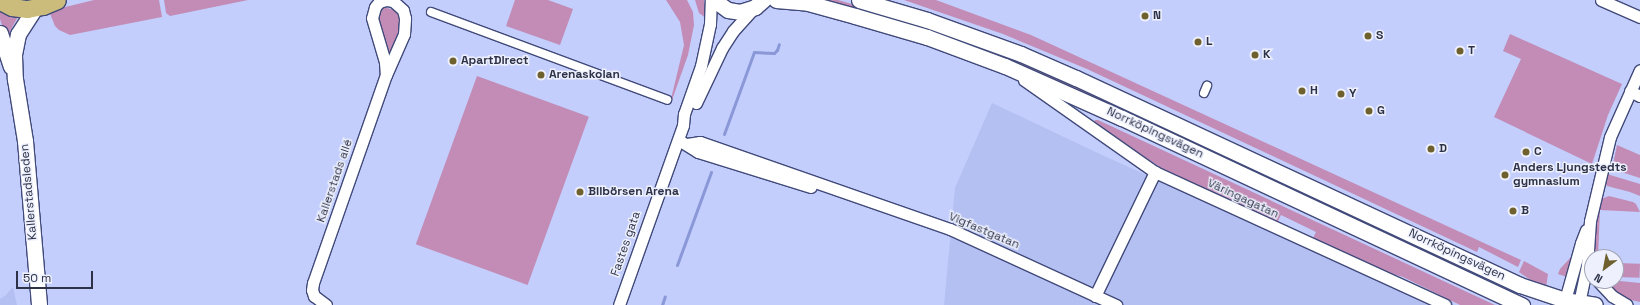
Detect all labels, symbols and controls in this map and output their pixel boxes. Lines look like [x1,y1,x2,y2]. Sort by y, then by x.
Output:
place label: N [1153,9,1161,23]
marker: N [1140,11,1150,21]
place label: S [1376,29,1383,43]
marker: S [1363,31,1373,41]
place label: L [1206,35,1213,49]
marker: L [1193,37,1203,47]
place label: T [1468,44,1475,58]
marker: T [1455,46,1465,56]
place label: K [1263,48,1271,62]
marker: K [1250,50,1260,60]
place label: ApartDirect [461,54,528,68]
marker: ApartDirect [448,56,458,66]
place label: Arenaskolan [549,68,620,82]
marker: Arenaskolan [536,70,546,80]
place label: H [1310,84,1318,98]
marker: H [1297,86,1307,96]
place label: Y [1349,87,1356,101]
marker: Y [1336,89,1346,99]
street label: Norrköpingsvägen [1104,104,1206,162]
place label: G [1377,104,1385,118]
marker: G [1364,106,1374,116]
street label: Kallerstads allé [314,138,356,224]
place label: D [1439,142,1447,156]
street label: Kallerstadsleden [18,143,40,241]
marker: D [1426,144,1436,154]
place label: C [1534,145,1542,159]
marker: C [1521,147,1531,157]
place label: Anders Ljungstedts gymnasium [1513,161,1626,189]
marker: Anders Ljungstedts gymnasium [1500,170,1510,180]
street label: Väringagatan [1205,176,1281,222]
place label: Bilbörsen Arena [588,185,679,199]
marker: Bilbörsen Arena [575,187,585,197]
place label: B [1521,204,1529,218]
marker: B [1508,206,1518,216]
street label: Fastes gata [608,210,644,278]
street label: Vigfastgatan [946,210,1022,252]
street label: Norrköpingsvägen [1406,226,1508,284]
north arrow [1584,249,1624,289]
scale bar [18,263,95,289]
text: 50 m [23,270,51,286]
text: N [1591,270,1605,286]

